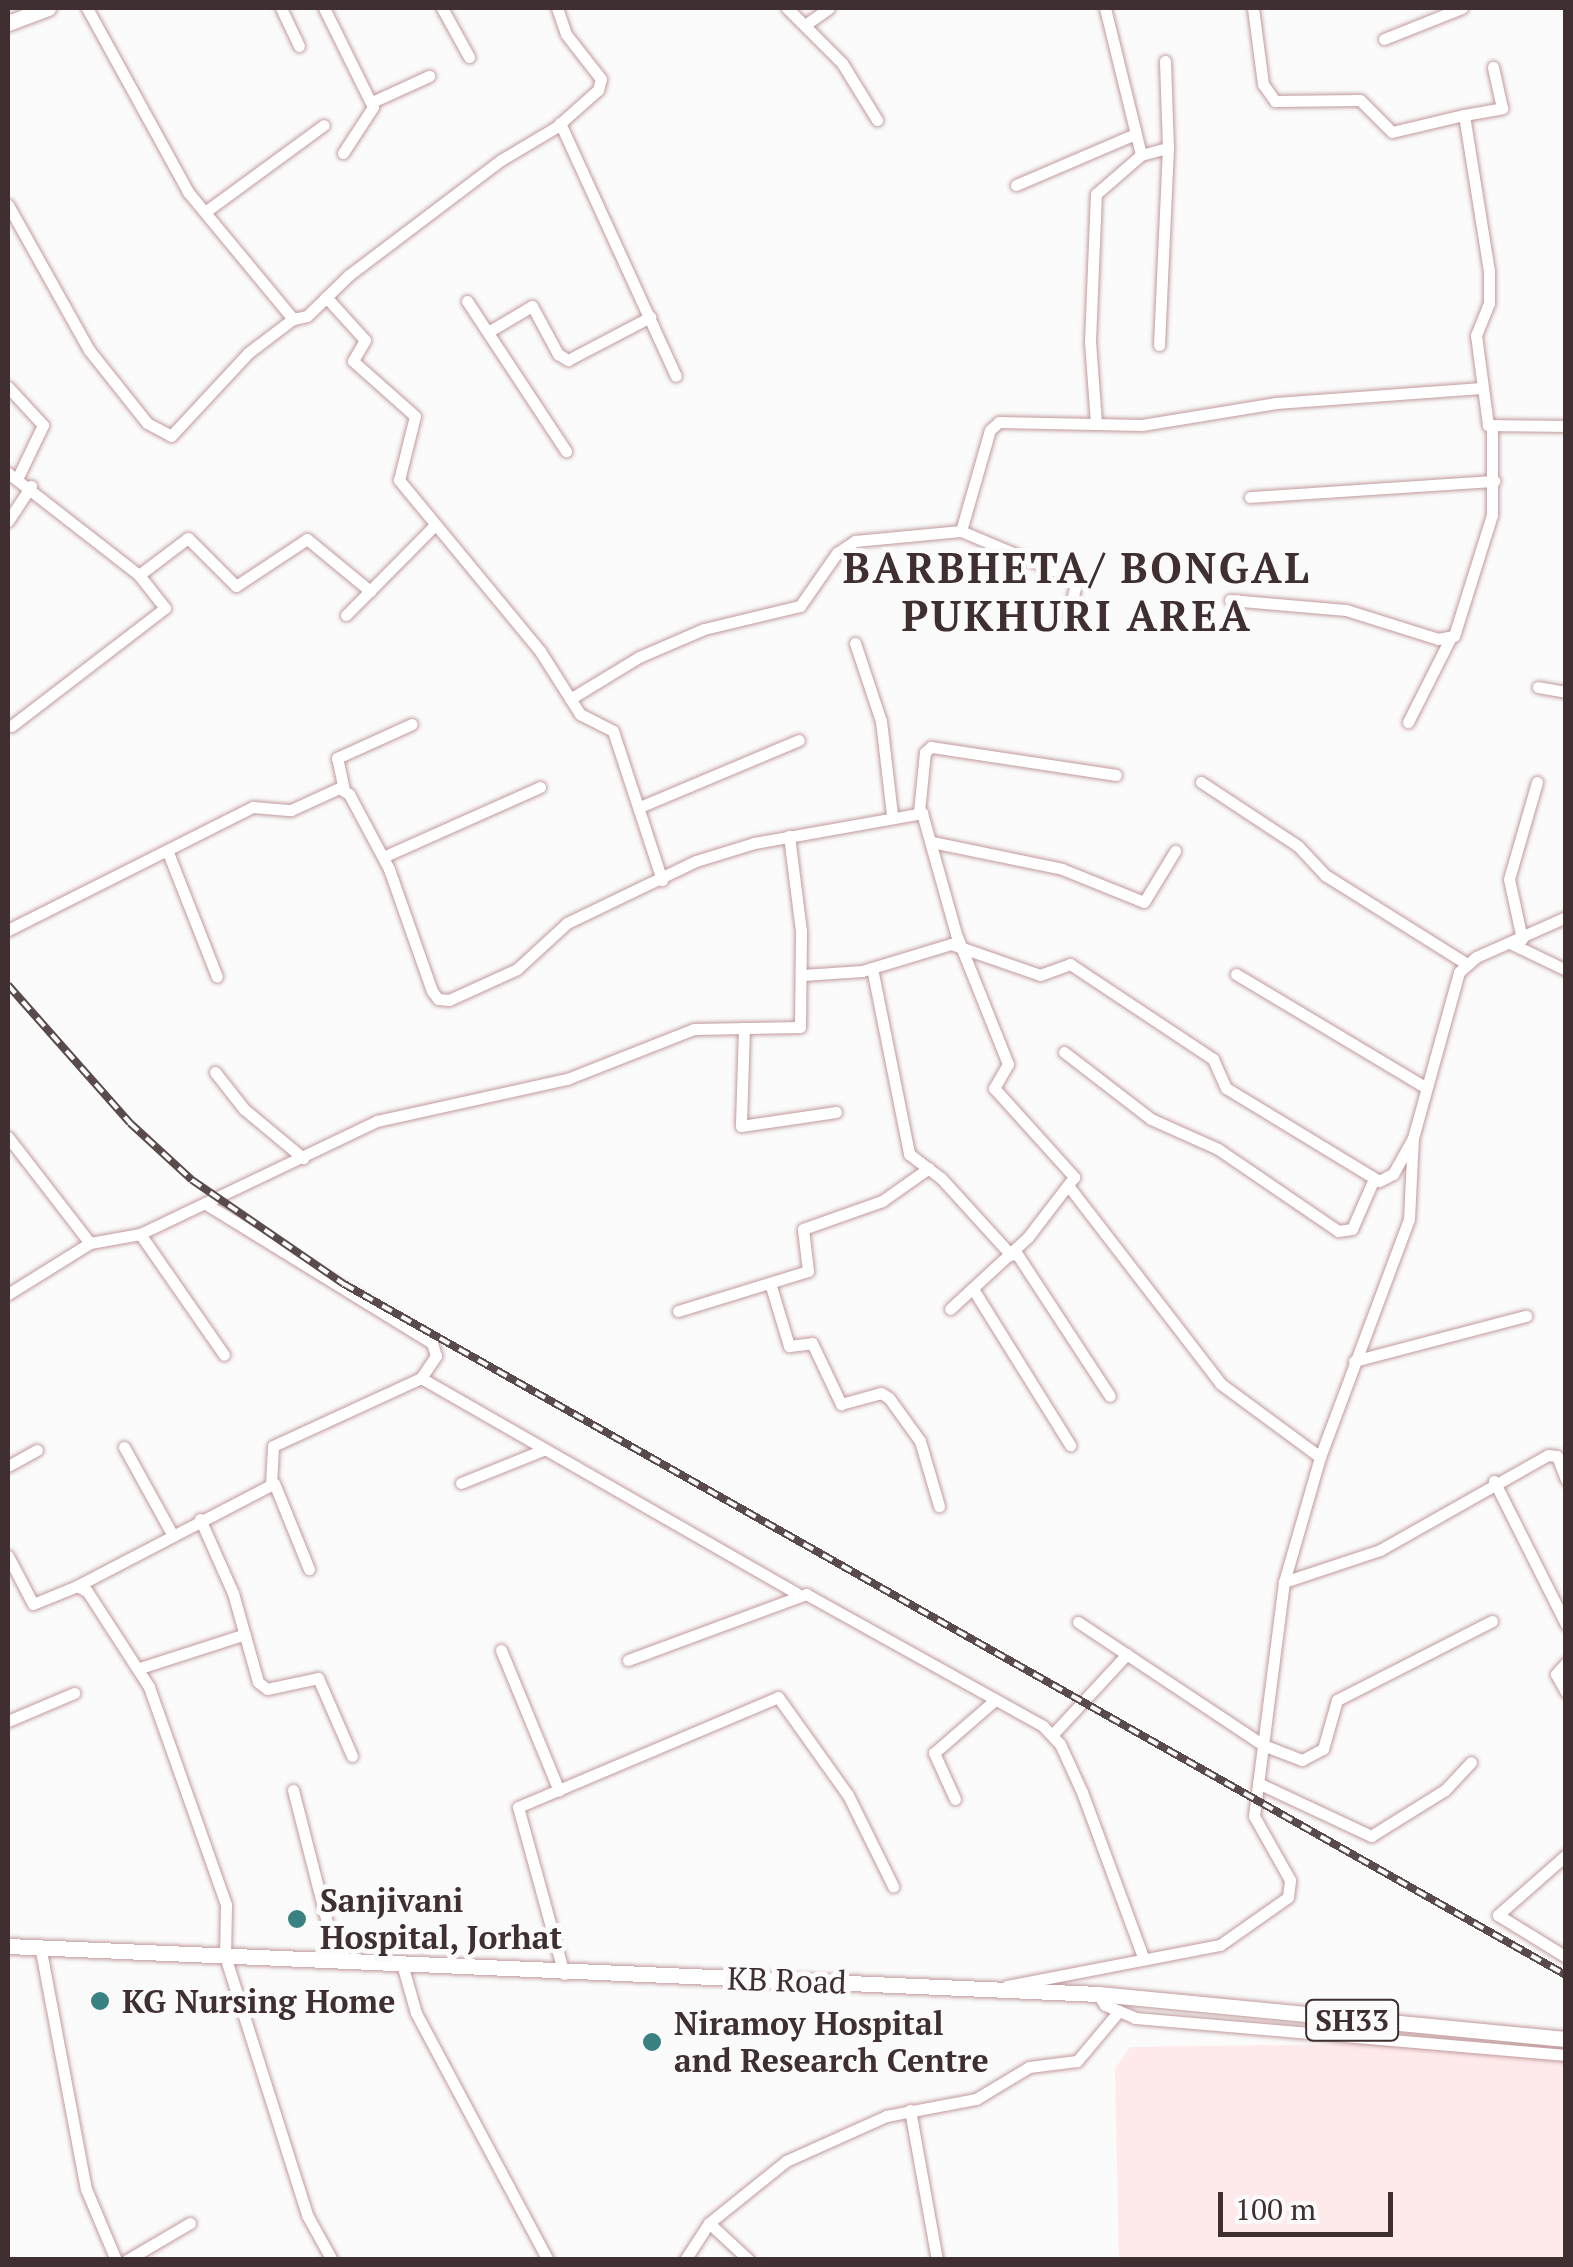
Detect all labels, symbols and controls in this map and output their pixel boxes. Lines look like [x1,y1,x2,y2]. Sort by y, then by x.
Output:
district label: BARBHETA/ BONGAL PUKHURI AREA [843,542,1311,640]
place label: Sanjivani Hospital, Jorhat [320,1882,563,1957]
marker: Sanjivani Hospital, Jorhat [284,1906,310,1932]
street label: KB Road [727,1959,847,2001]
place label: KG Nursing Home [122,1982,395,2020]
marker: KG Nursing Home [87,1988,113,2014]
road number: SH33 [1304,1995,1400,2045]
place label: Niramoy Hospital and Research Centre [674,2005,989,2080]
marker: Niramoy Hospital and Research Centre [639,2029,665,2055]
scale bar [1223,2172,1398,2234]
text: 100 m [1235,2189,1316,2229]

